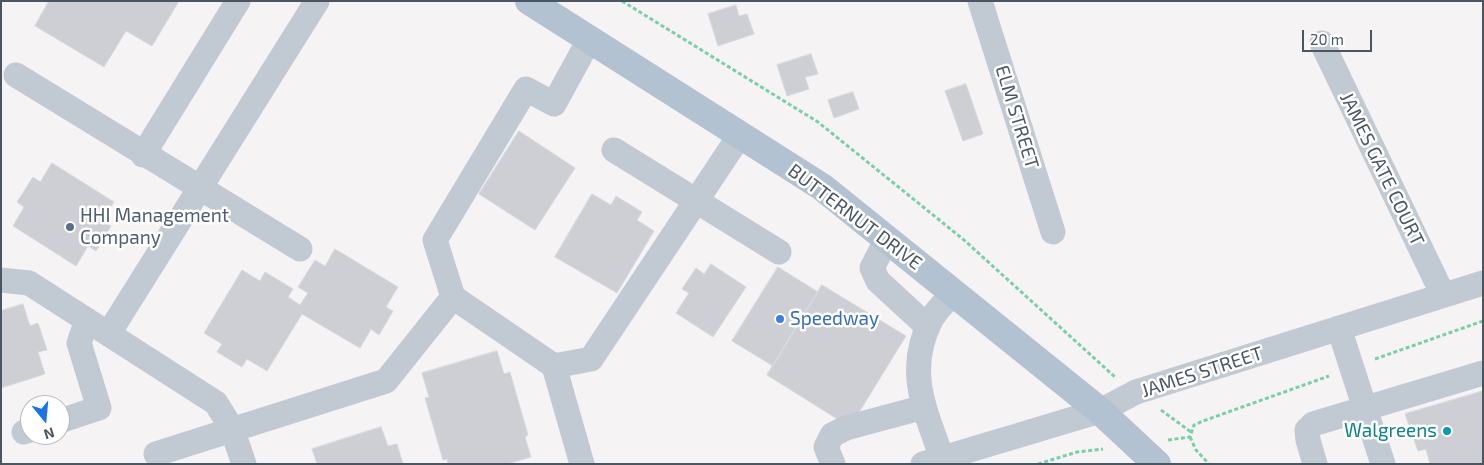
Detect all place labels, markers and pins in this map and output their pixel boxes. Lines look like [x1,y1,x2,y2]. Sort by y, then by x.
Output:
place label: HHI Management Company [80,205,229,249]
marker: HHI Management Company [64,221,76,233]
place label: Speedway [790,308,879,330]
marker: Speedway [774,313,786,325]
place label: Walgreens [1344,420,1437,442]
marker: Walgreens [1441,425,1453,437]

